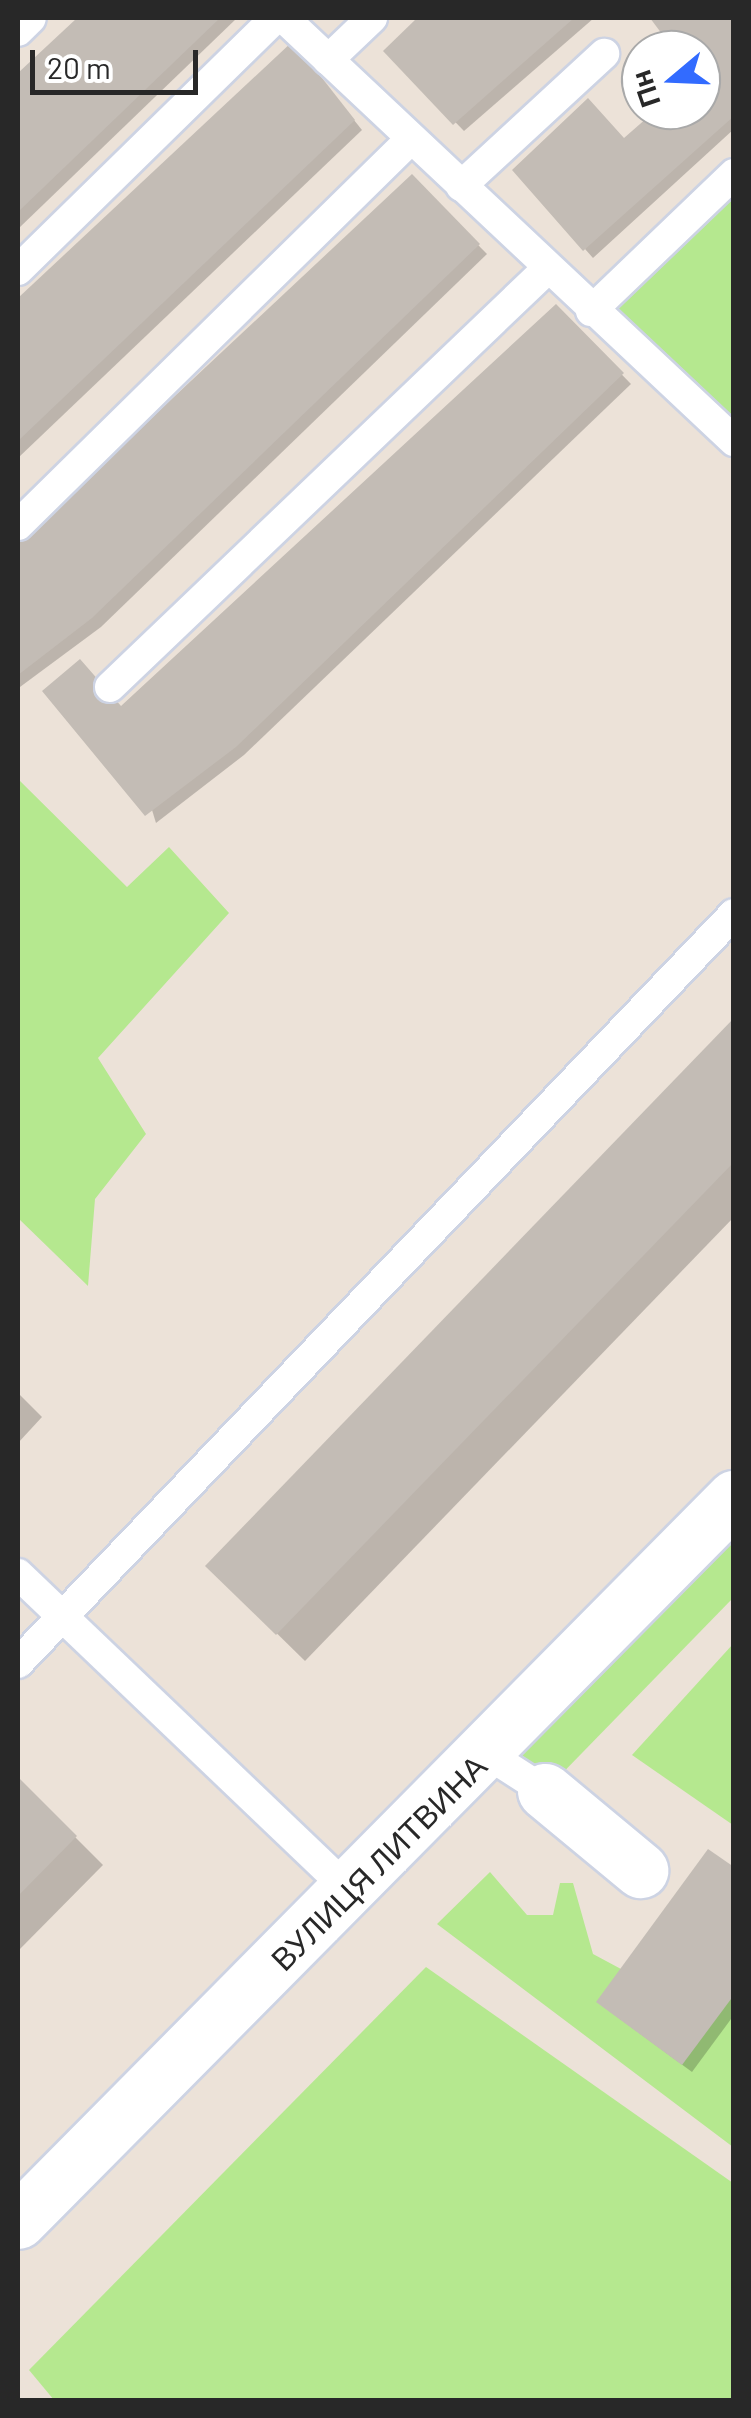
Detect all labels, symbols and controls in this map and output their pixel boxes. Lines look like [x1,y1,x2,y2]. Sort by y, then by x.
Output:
scale bar [35,30,202,92]
north arrow [621,30,721,130]
text: 20 m [47,49,111,85]
text: Пн [622,66,667,112]
street label: ВУЛИЦЯ ЛИТВИНА [262,1746,494,1978]

